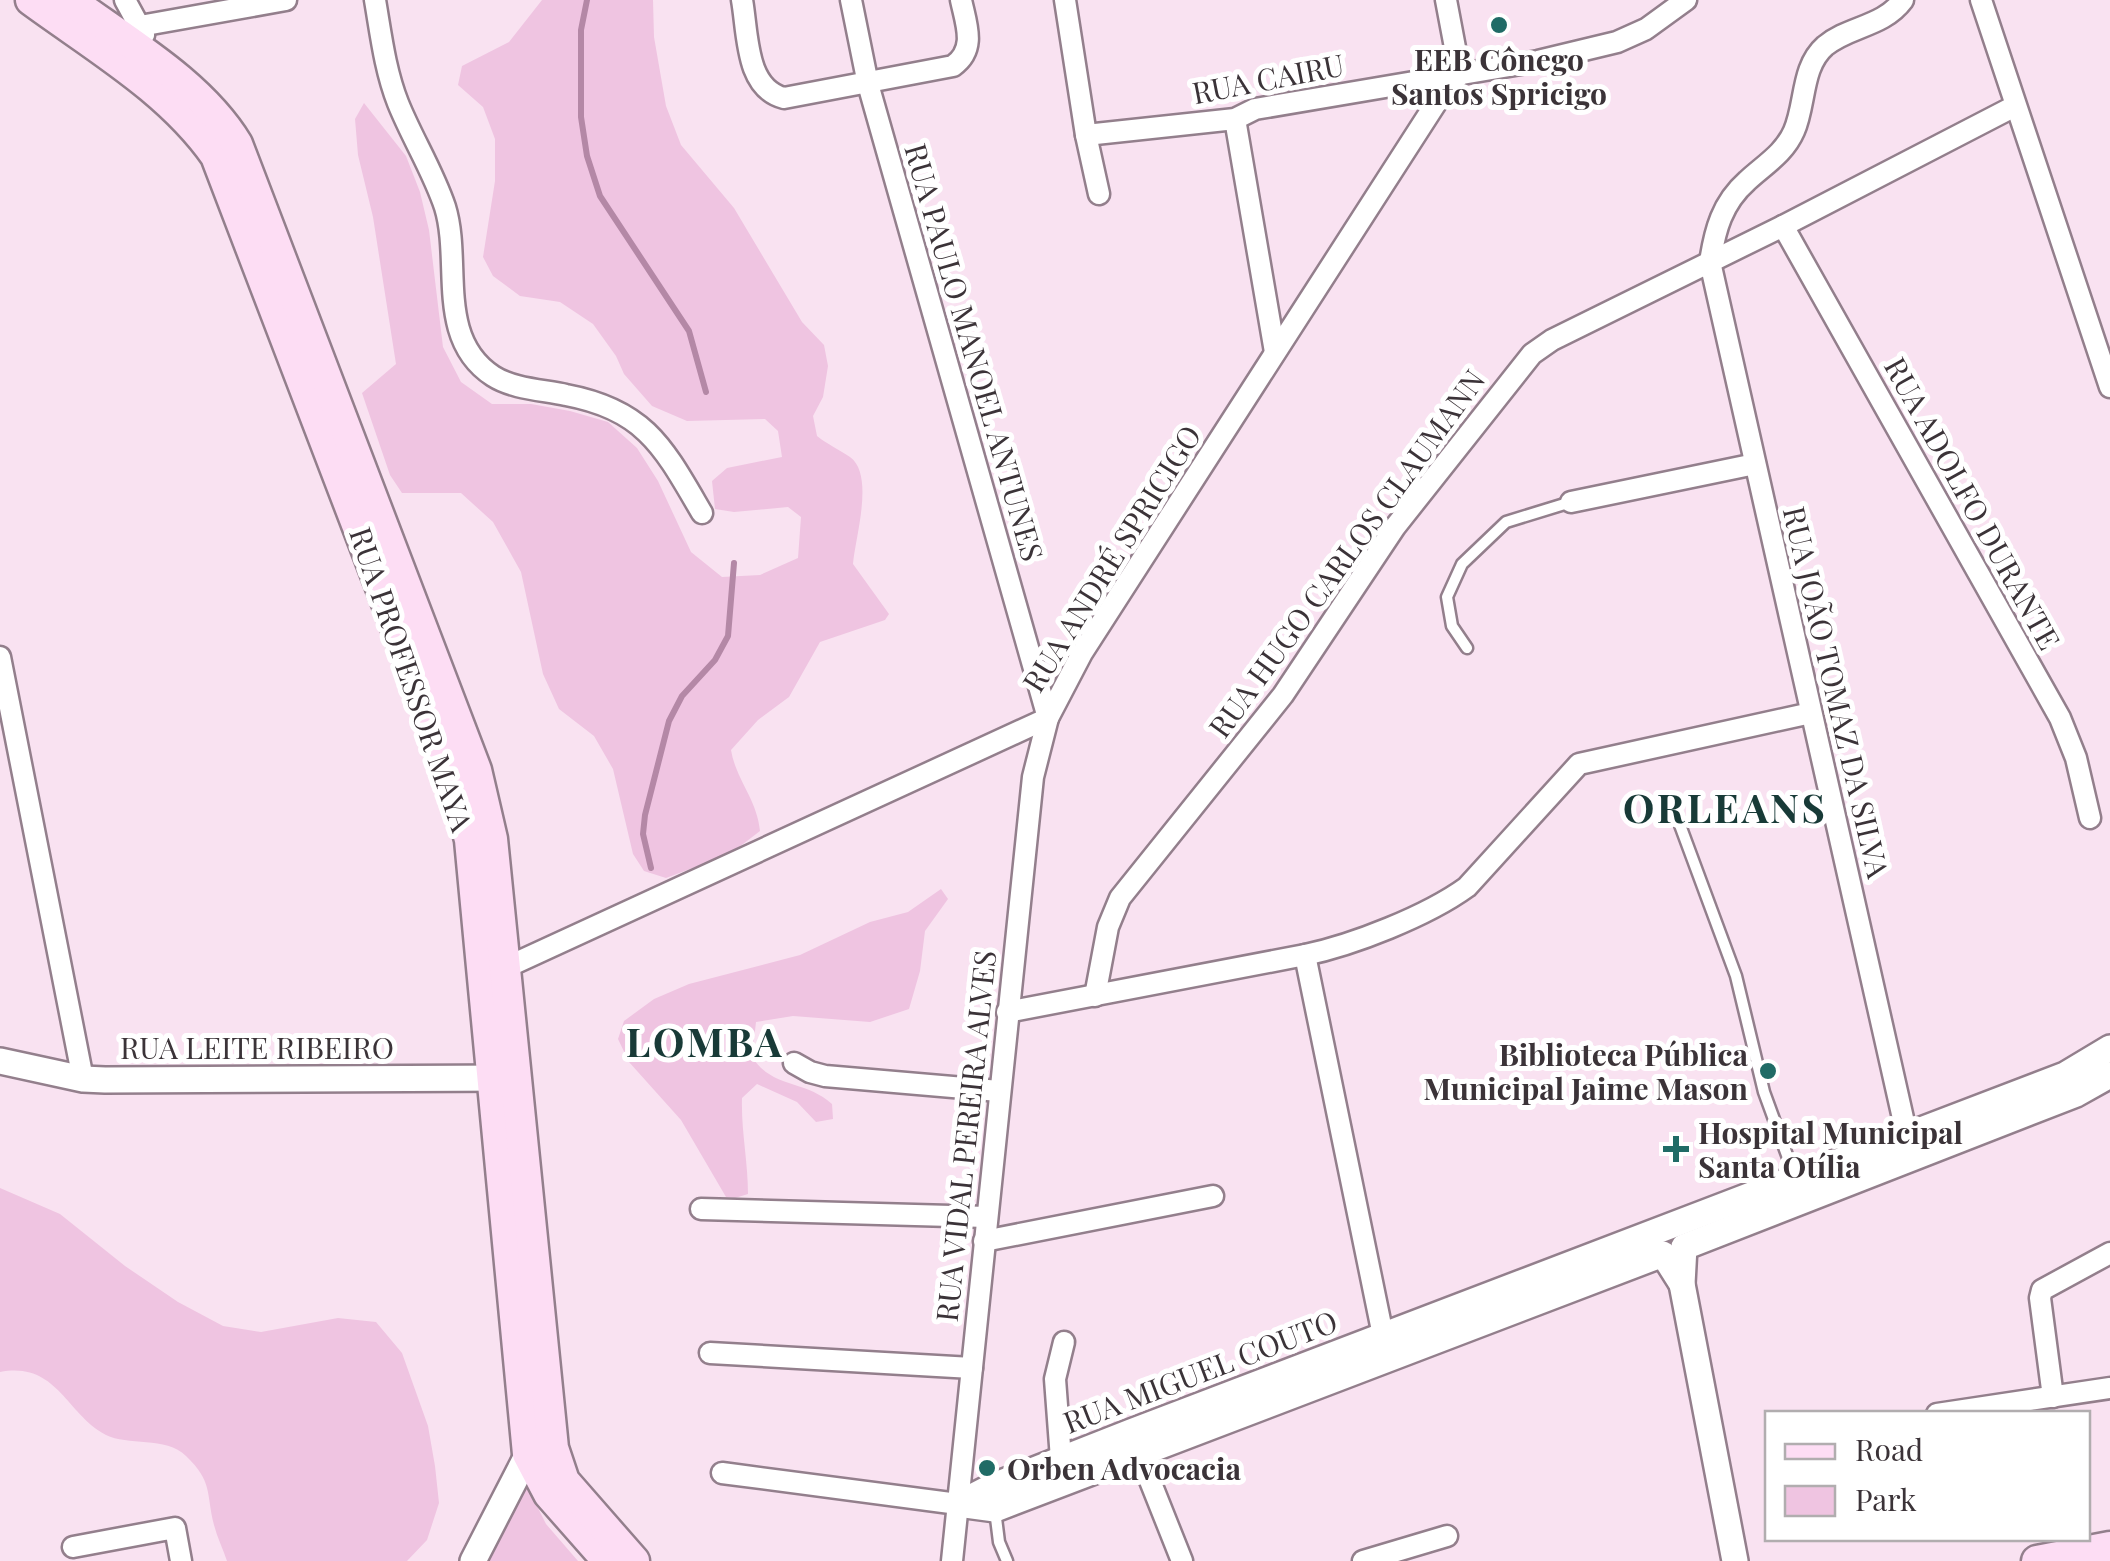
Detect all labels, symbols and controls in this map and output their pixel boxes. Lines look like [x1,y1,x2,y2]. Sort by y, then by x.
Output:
marker: EEB Cônego Santos Spricigo [1488,14,1510,36]
place label: EEB Cônego Santos Spricigo [1391,39,1607,113]
street label: RUA CAIRU [1189,44,1347,112]
street label: RUA PAULO MANOEL ANTUNES [896,139,1054,565]
street label: RUA ADOLFO DURANTE [1876,350,2070,656]
street label: RUA HUGO CARLOS CLAUMANN [1199,361,1493,745]
street label: RUA ANDRÉ SPRICIGO [1013,417,1209,699]
street label: RUA JOÃO TOMAZ DA SILVA [1775,502,1899,883]
street label: RUA PROFESSOR MAYA [341,522,483,837]
district label: ORLEANS [1623,780,1827,833]
street label: RUA VIDAL PEREIRA ALVES [926,948,1004,1324]
district label: LOMBA [626,1014,784,1067]
street label: RUA LEITE RIBEIRO [120,1027,394,1067]
place label: Biblioteca Pública Municipal Jaime Mason [1423,1034,1749,1108]
marker: Biblioteca Pública Municipal Jaime Mason [1757,1060,1779,1082]
place label: Hospital Municipal Santa Otília [1698,1112,1963,1186]
marker: Hospital Municipal Santa Otília [1663,1136,1689,1162]
street label: RUA MIGUEL COUTO [1057,1300,1343,1442]
legend [1765,1411,2090,1541]
text: Road [1855,1429,1923,1469]
place label: Orben Advocacia [1007,1448,1241,1488]
marker: Orben Advocacia [976,1457,998,1479]
text: Park [1855,1479,1917,1519]

